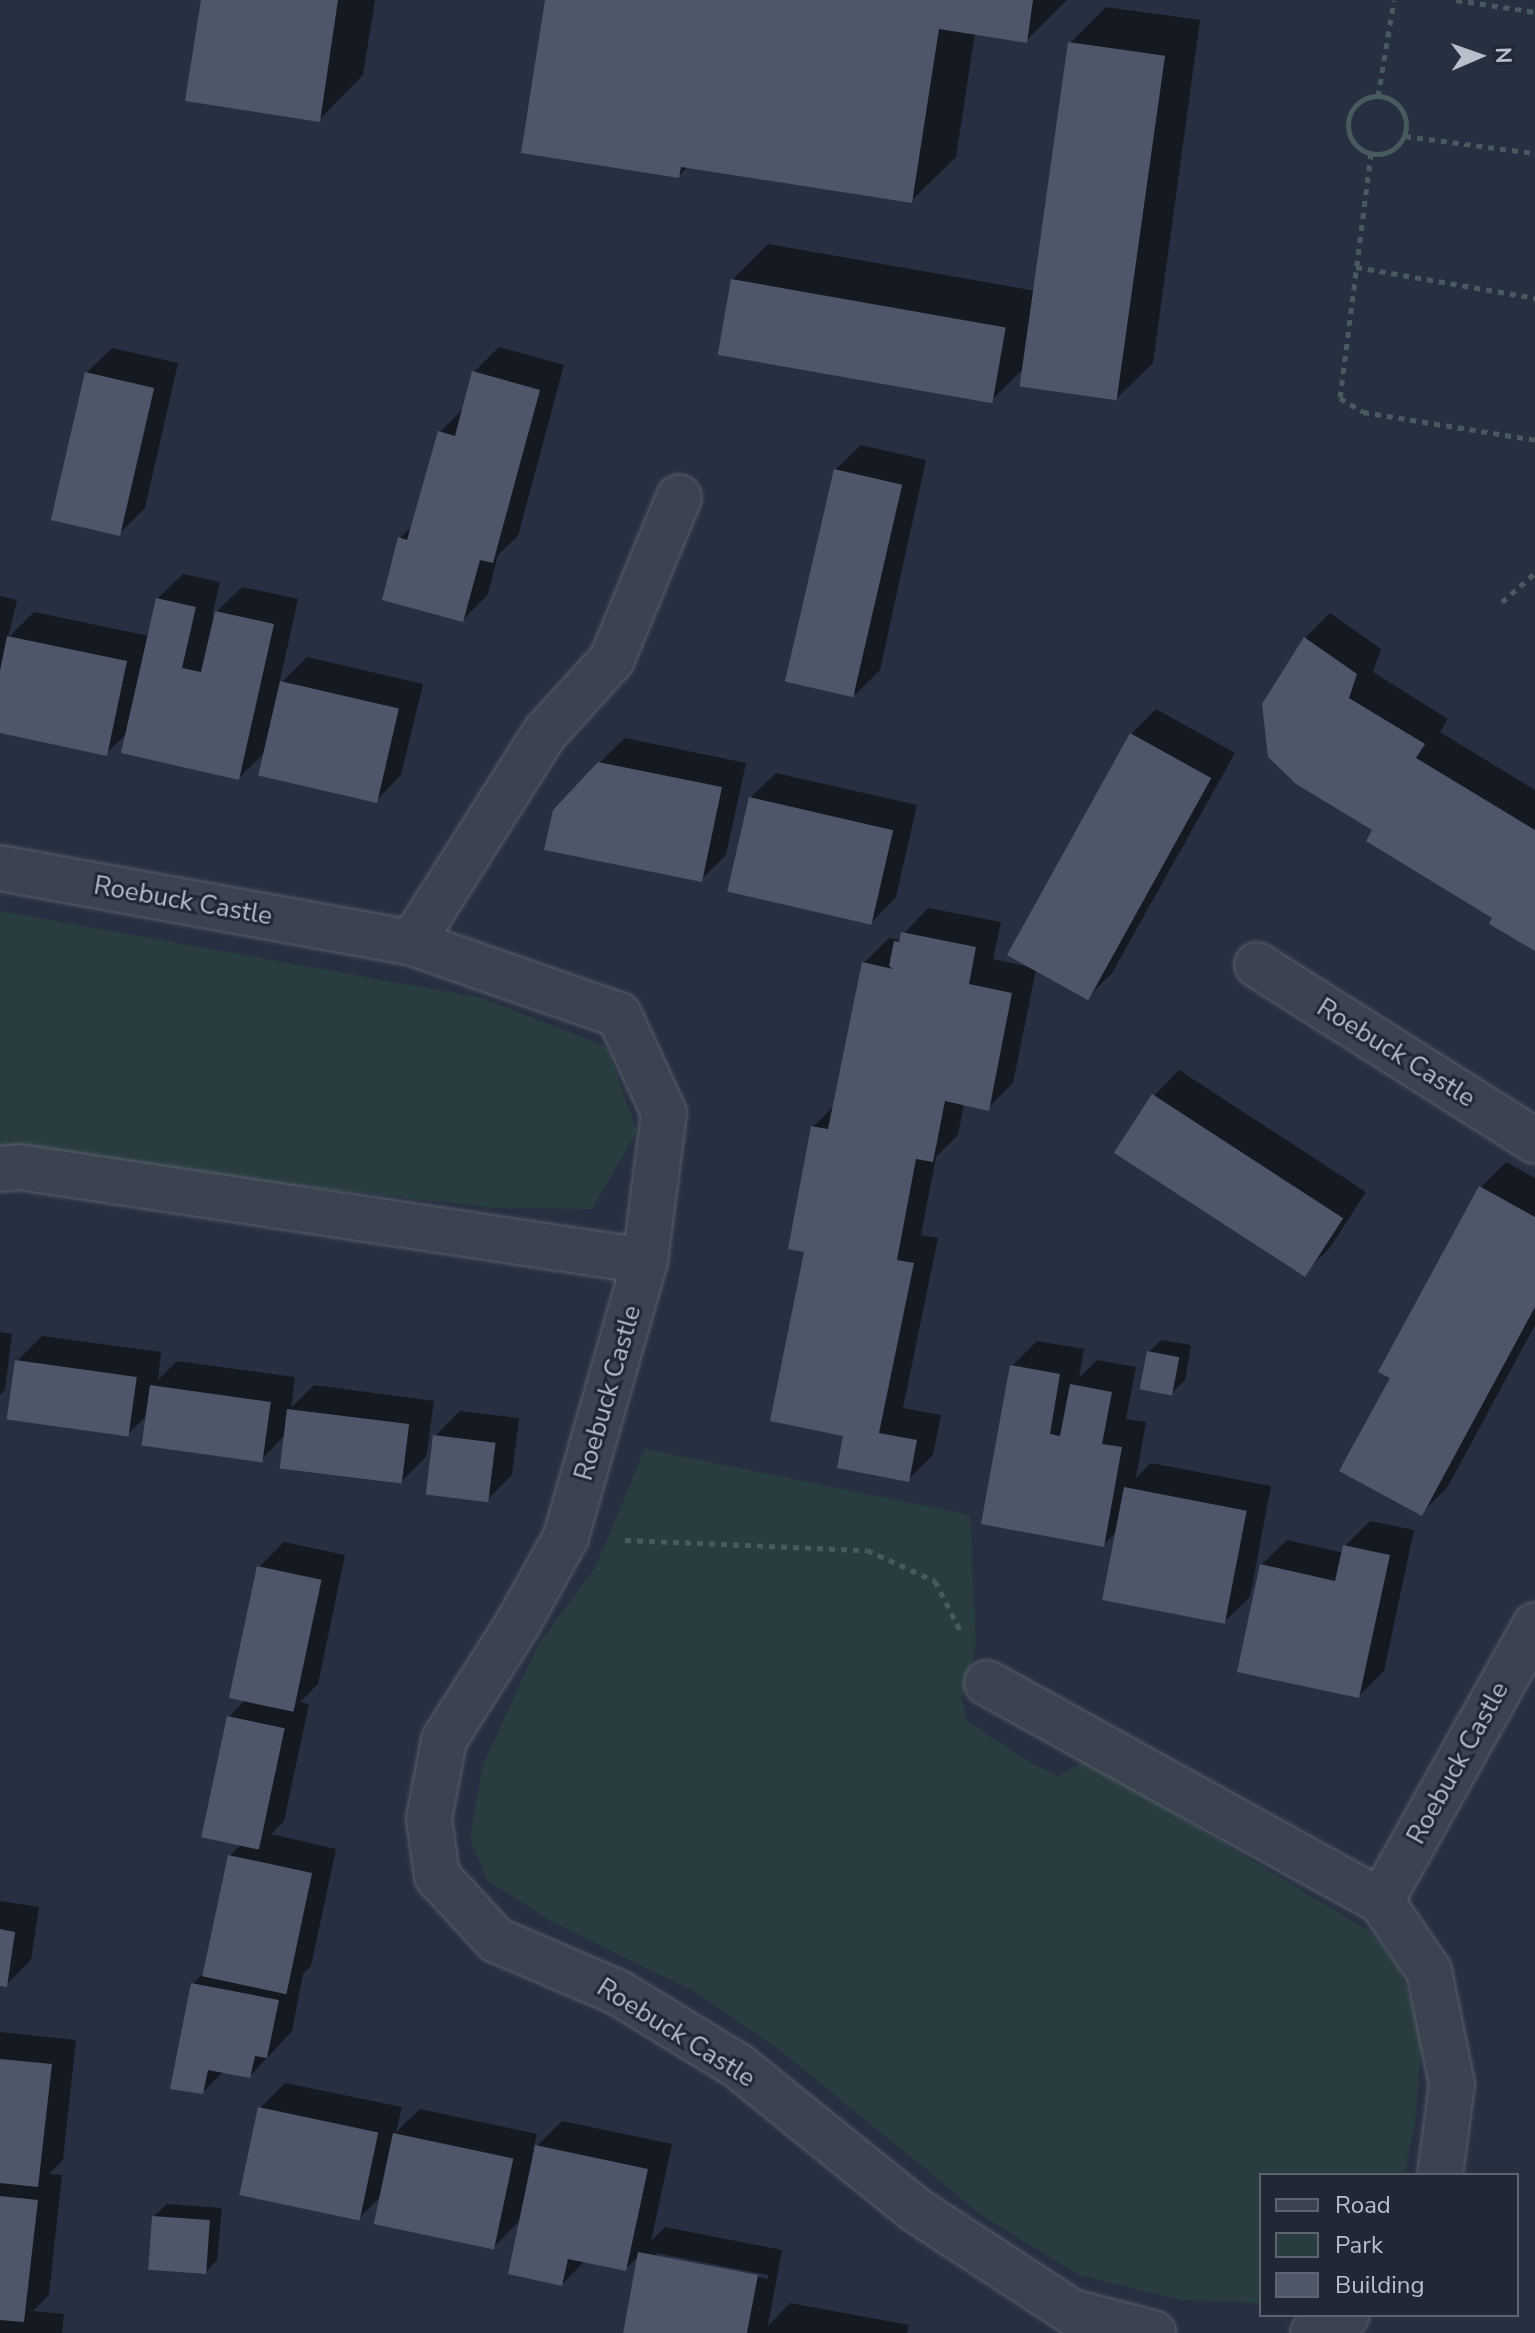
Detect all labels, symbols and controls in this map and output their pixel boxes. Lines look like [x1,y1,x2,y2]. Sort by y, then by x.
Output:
north arrow [1439,16,1519,96]
text: N [1488,46,1518,64]
street label: Roebuck Castle [91,870,275,932]
street label: Roebuck Castle [1311,992,1481,1114]
street label: Roebuck Castle [568,1302,648,1484]
street label: Roebuck Castle [1401,1676,1515,1850]
street label: Roebuck Castle [591,1972,761,2094]
legend [1259,2173,1519,2317]
text: Road [1335,2189,1391,2221]
text: Park [1335,2229,1383,2261]
text: Building [1335,2269,1425,2301]

